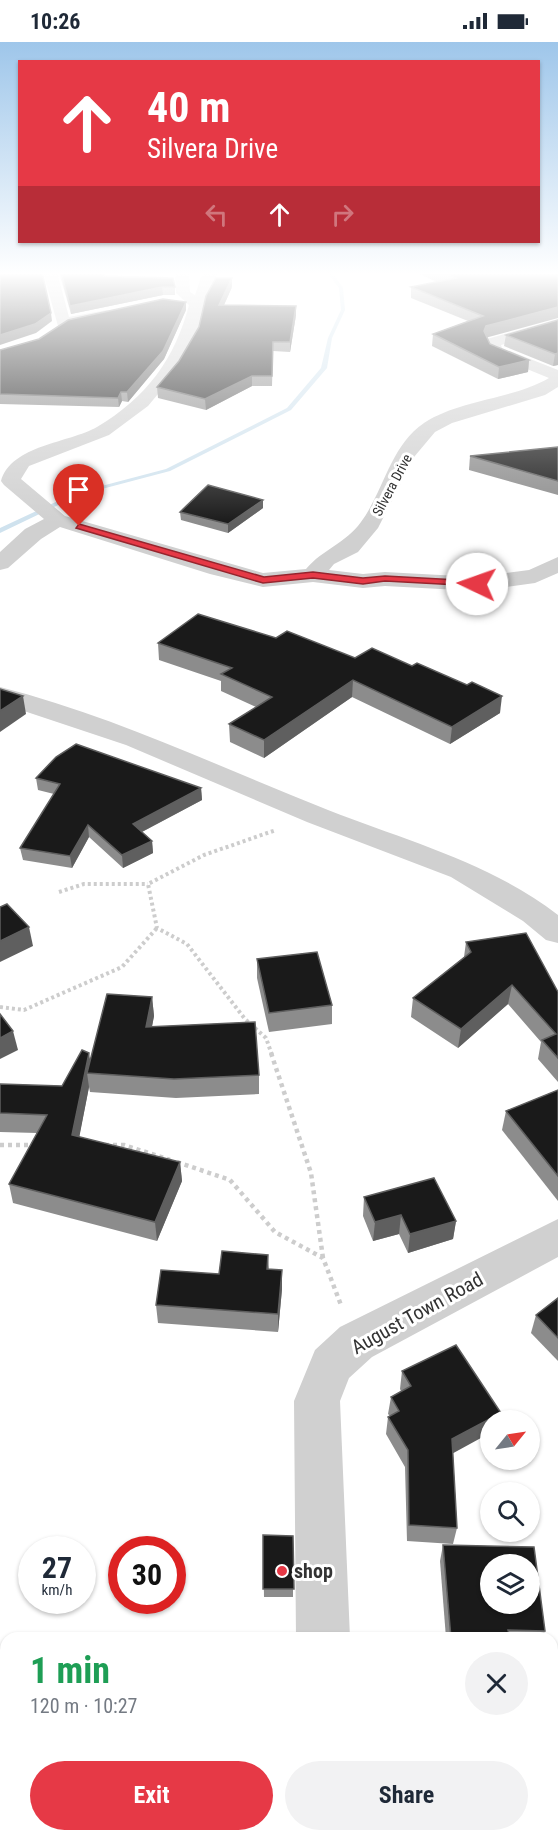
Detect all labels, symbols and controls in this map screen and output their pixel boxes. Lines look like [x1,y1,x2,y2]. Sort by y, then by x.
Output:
text: 10:26 [30,9,81,34]
text: 40 m [147,83,230,132]
icon: ahead [48,84,126,162]
text: Silvera Drive [147,133,278,165]
icon: left [200,198,233,231]
icon: ahead [263,198,296,231]
icon: right [326,198,359,231]
street label: Silvera Drive [369,451,415,519]
pin [53,464,104,526]
icon: arrive [62,473,95,506]
position arrow [445,552,509,616]
street label: August Town Road [347,1267,487,1359]
north arrow [480,1410,540,1470]
map controls [480,1410,540,1614]
button: search [480,1482,540,1542]
speed limit sign: 30 [108,1536,186,1614]
text: 27 [42,1550,72,1585]
button: layers [480,1554,540,1614]
place label: shop [294,1559,333,1583]
marker: shop [275,1564,289,1578]
text: km/h [42,1581,72,1599]
text: 1 min [30,1650,110,1692]
button: close [465,1652,528,1715]
text: 120 m · 10:27 [30,1694,137,1718]
button: Exit [30,1761,273,1830]
button: Share [285,1761,528,1830]

